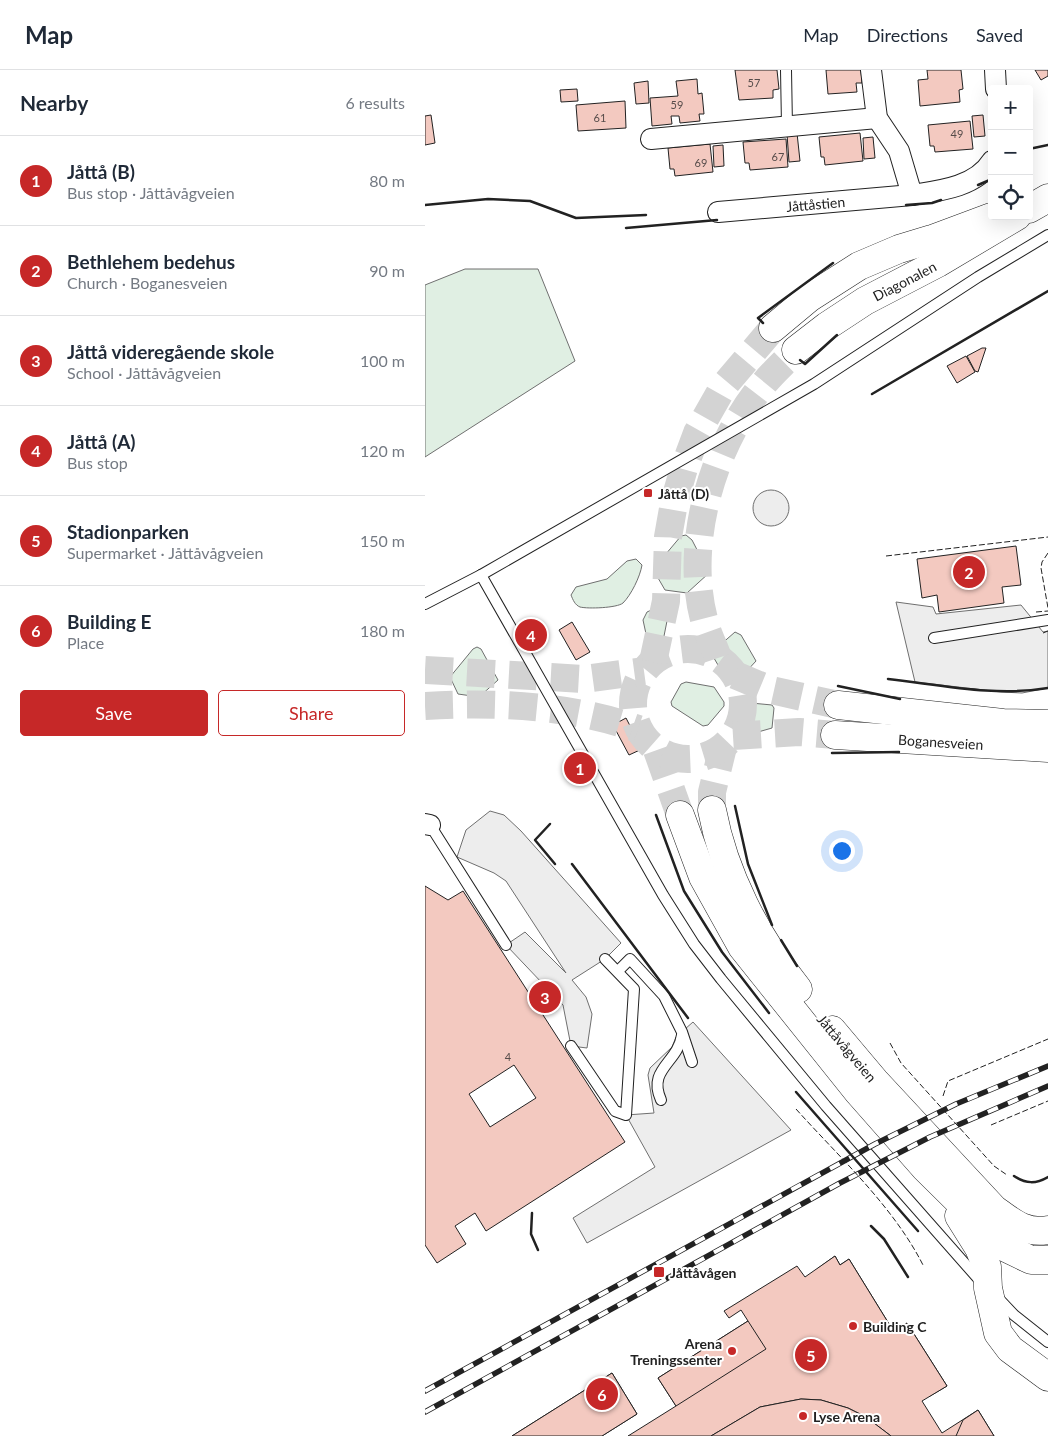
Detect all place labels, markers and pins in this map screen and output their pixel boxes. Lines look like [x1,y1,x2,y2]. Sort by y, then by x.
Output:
place label: Jåttå (D) [658,485,709,502]
marker: Jåttå (D) [642,487,654,499]
pin: 2 [953,553,985,591]
pin: 4 [515,616,547,654]
pin: 1 [564,749,596,787]
pin: 3 [529,978,561,1016]
place label: Jåttåvågen [670,1264,737,1281]
marker: Jåttåvågen [652,1265,666,1279]
place label: Building C [863,1318,927,1335]
marker: Building C [847,1320,859,1332]
place label: Arena Treningssenter [630,1335,723,1368]
pin: 5 [795,1336,827,1374]
marker: Arena Treningssenter [726,1345,738,1357]
pin: 6 [586,1375,618,1413]
place label: Lyse Arena [813,1408,880,1425]
marker: Lyse Arena [797,1410,809,1422]

